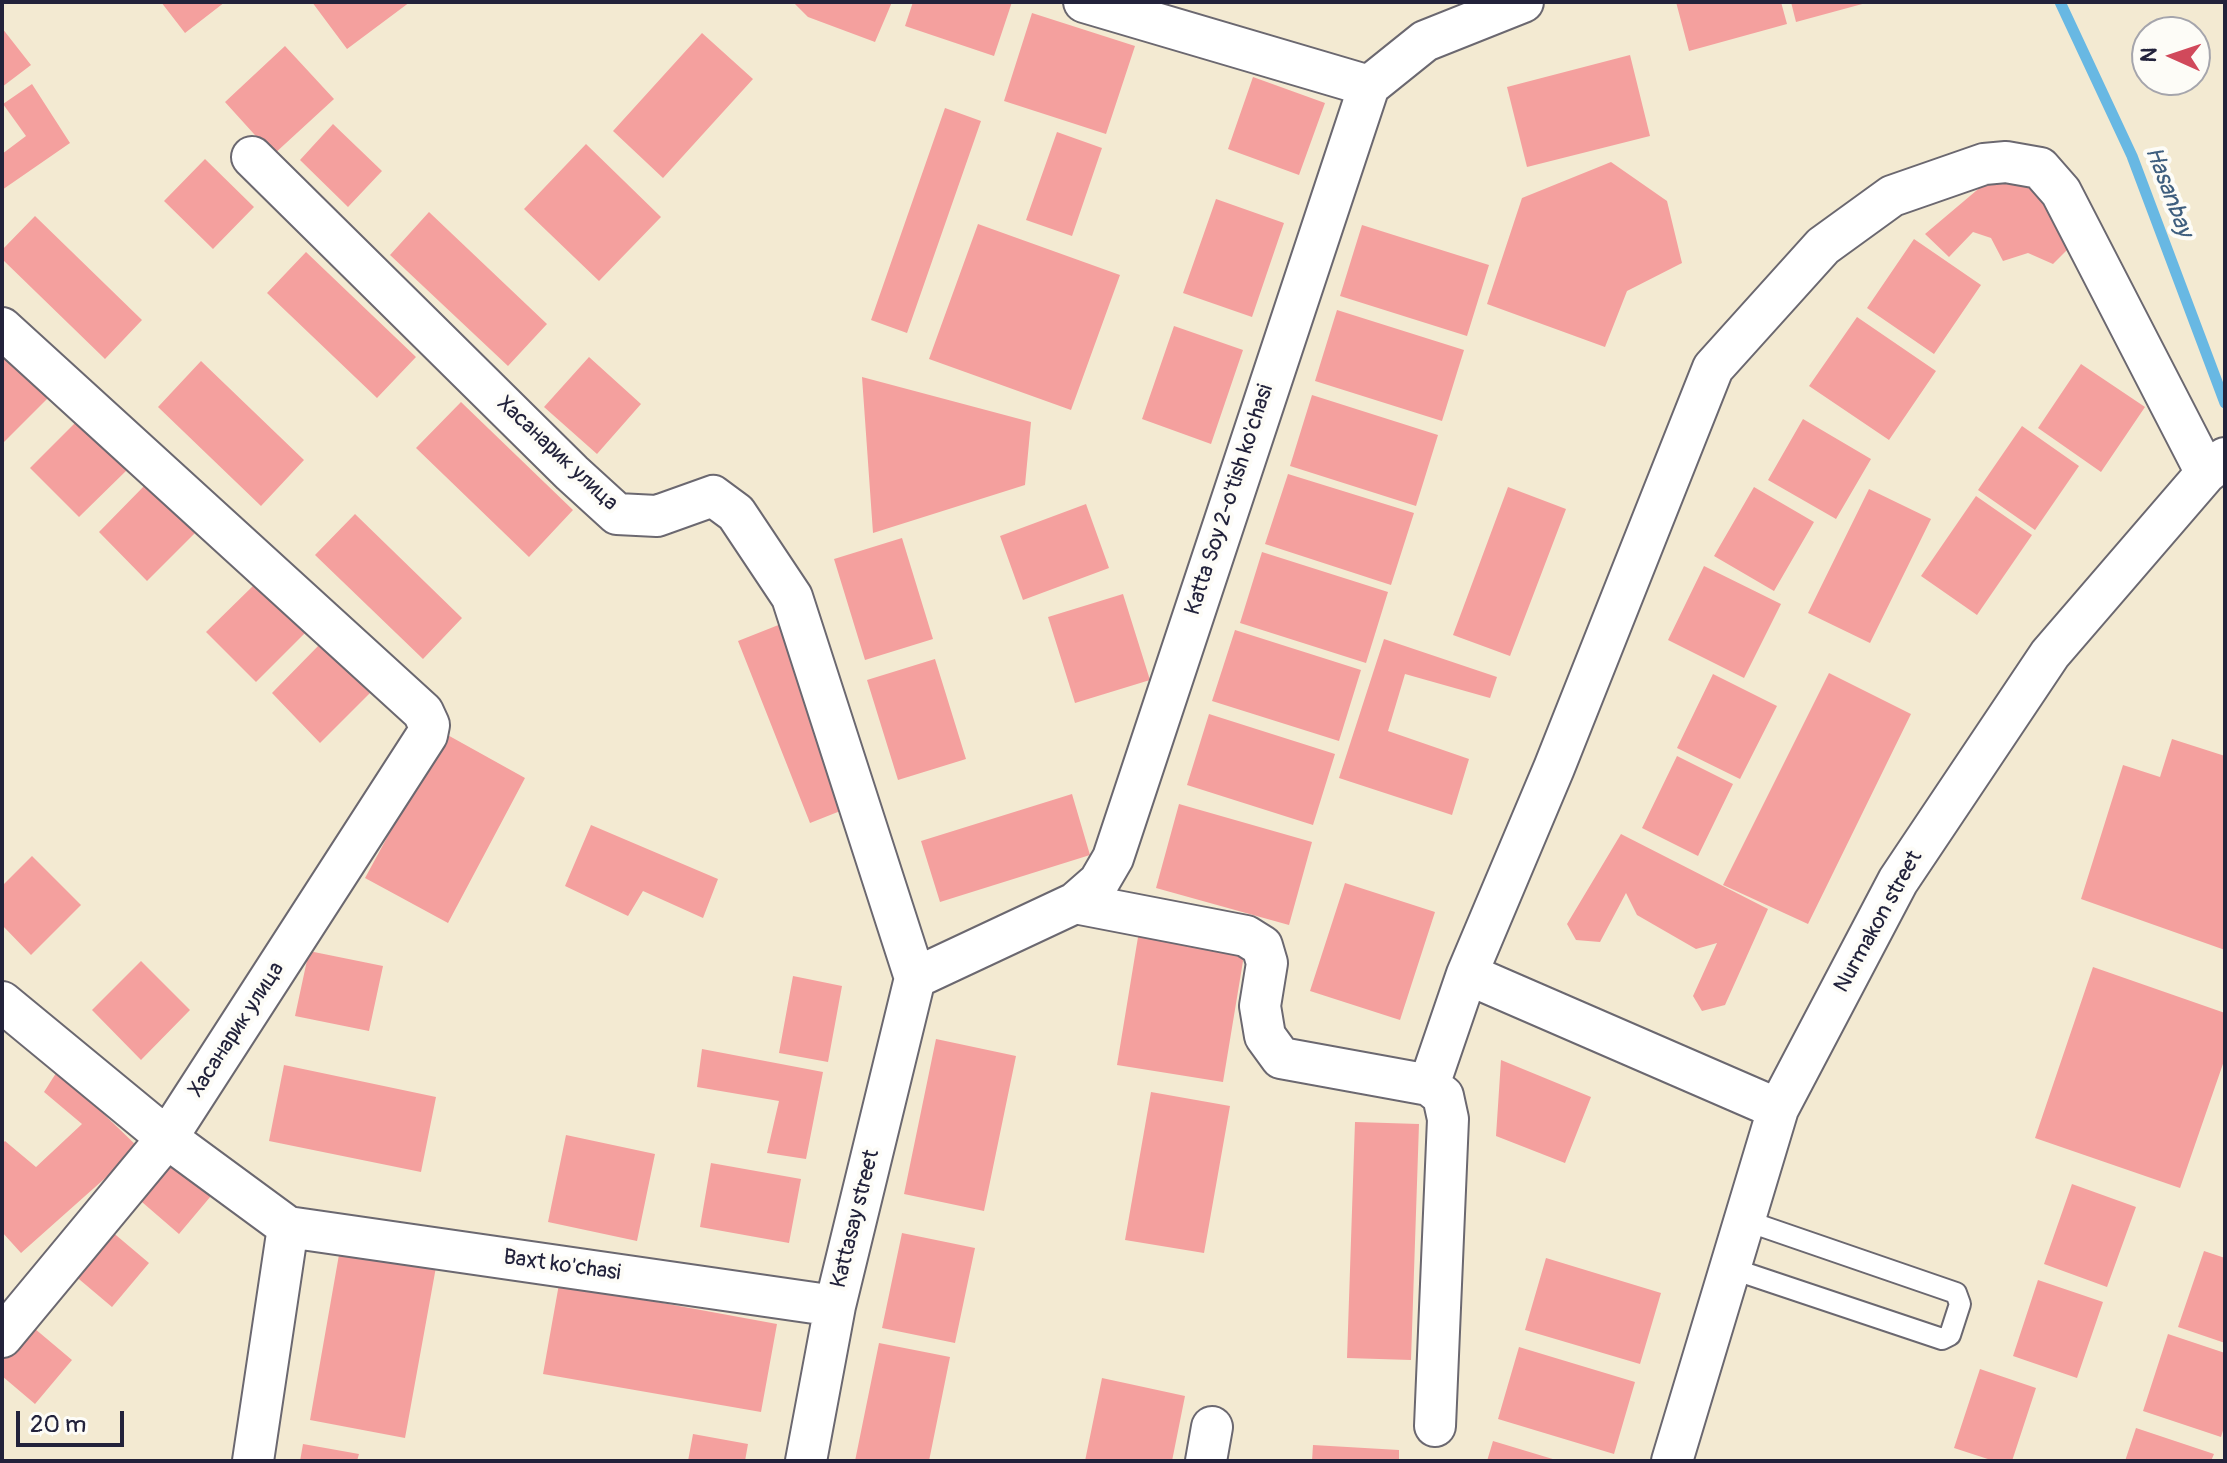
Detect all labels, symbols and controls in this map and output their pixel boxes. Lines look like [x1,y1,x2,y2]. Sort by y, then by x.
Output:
north arrow [2131,16,2211,96]
text: N [2135,47,2163,63]
water label: Hasanbay [2138,143,2198,241]
street label: Katta Soy 2-o'tish ko'chasi [1180,381,1280,619]
street label: Хасанарик улица [491,391,623,517]
street label: Nurmakon street [1829,846,1929,998]
street label: Хасанарик улица [184,958,290,1102]
street label: Kattasay street [826,1147,886,1291]
street label: Baxt ko'chasi [502,1245,622,1287]
scale bar [20,1395,128,1445]
text: 20 m [30,1410,86,1439]

